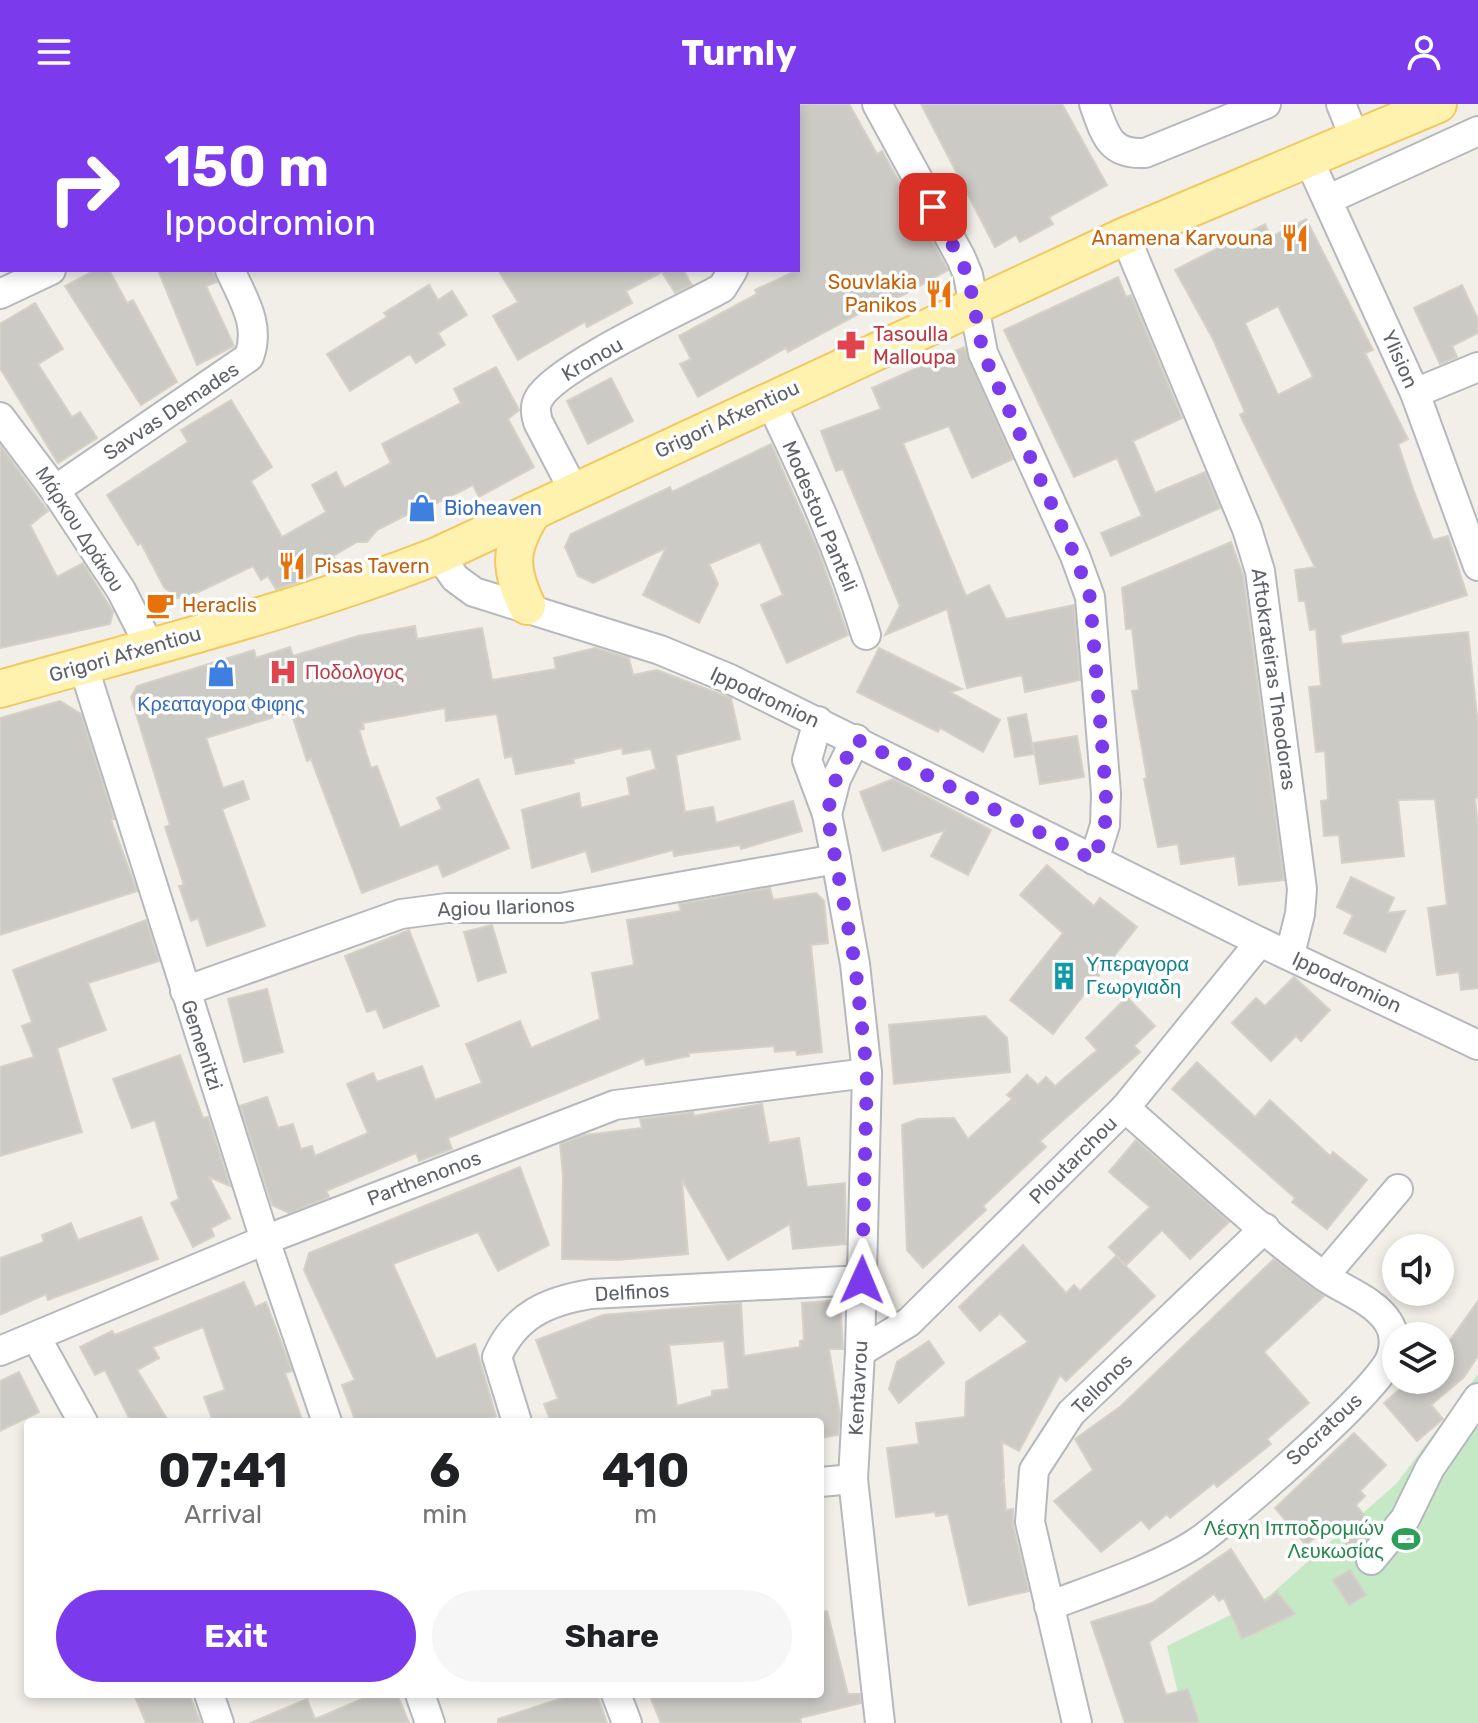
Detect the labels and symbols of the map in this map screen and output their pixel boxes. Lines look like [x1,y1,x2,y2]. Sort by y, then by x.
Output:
pin [899,173,967,241]
restaurant icon: Anamena Karvouna [1280,223,1310,253]
place label: Anamena Karvouna [1091,226,1273,250]
place label: Souvlakia Panikos [828,270,917,317]
restaurant icon: Souvlakia Panikos [924,279,954,309]
place label: Tasoulla Malloupa [873,322,956,369]
street label: Ylision [1377,326,1423,392]
pharmacy icon: Tasoulla Malloupa [836,330,866,360]
street label: Kronou [557,332,627,386]
street label: Savvas Demades [99,357,243,465]
street label: Grigori Afxentiou [651,375,803,463]
street label: Modestou Panteli [777,437,863,595]
street label: Μάρκου Δράκου [31,462,129,596]
shop icon: Bioheaven [407,493,437,523]
place label: Bioheaven [444,496,542,520]
restaurant icon: Pisas Tavern [277,551,307,581]
place label: Pisas Tavern [314,554,430,578]
street label: Aftokrateiras Theodoras [1247,567,1301,791]
cafe icon: Heraclis [145,590,175,620]
place label: Heraclis [182,593,257,617]
street label: Grigori Afxentiou [46,621,204,687]
hospital icon: Ποδολογος [268,657,298,687]
shop icon: Κρεαταγορα Φιφης [206,658,236,688]
place label: Ποδολογος [305,660,404,684]
street label: Ippodromion [707,661,823,733]
place label: Κρεαταγορα Φιφης [137,692,305,716]
street label: Agiou Ilarionos [437,893,575,921]
street label: Ippodromion [1289,946,1405,1018]
place label: Υπεραγορα Γεωργιαδη [1086,952,1189,999]
building icon: Υπεραγορα Γεωργιαδη [1049,961,1079,991]
street label: Gemenitzi [176,997,228,1093]
street label: Ploutarchou [1024,1111,1122,1209]
street label: Parthenonos [364,1145,484,1211]
position arrow [820,1238,904,1322]
street label: Delfinos [594,1278,670,1306]
street label: Kentavrou [844,1340,872,1436]
street label: Tellonos [1067,1349,1137,1419]
street label: Socratous [1281,1388,1367,1470]
place label: Λέσχη Ιπποδρομιών Λευκωσίας [1204,1516,1384,1563]
sports icon: Λέσχη Ιπποδρομιών Λευκωσίας [1391,1524,1421,1554]

